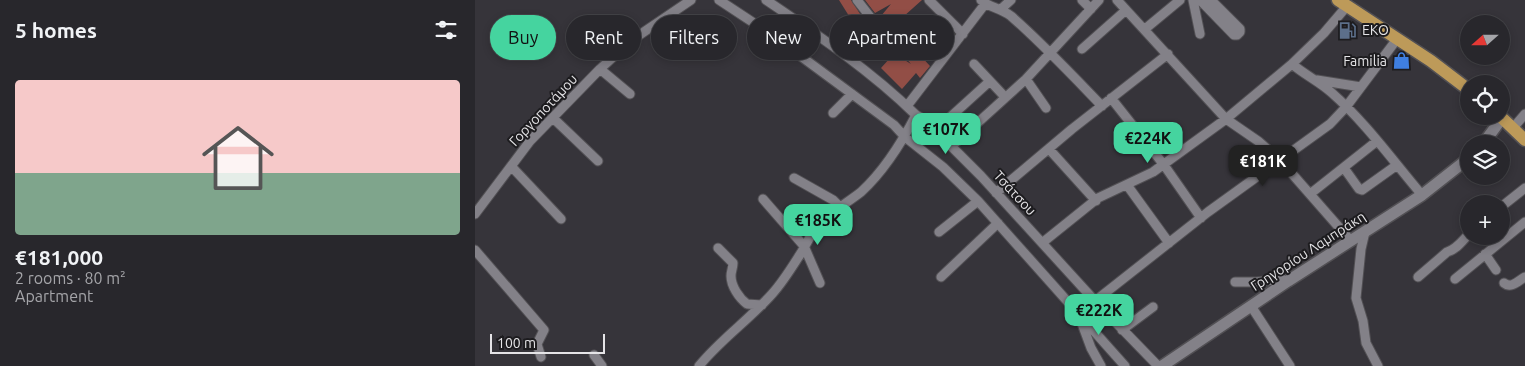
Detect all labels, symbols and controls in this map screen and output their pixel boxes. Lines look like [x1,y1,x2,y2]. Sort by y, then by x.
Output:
chip: Buy [490,15,556,60]
chip: Rent [566,15,641,60]
chip: Filters [651,15,737,60]
chip: New [747,15,820,60]
chip: Apartment [830,15,954,60]
north arrow [1460,15,1510,65]
map controls [1460,15,1510,245]
icon: filters [432,16,460,44]
text: 5 homes [15,18,97,42]
fuel station icon: EKO [1338,20,1358,40]
place label: EKO [1362,22,1389,38]
shop icon: Familia [1391,51,1411,71]
place label: Familia [1343,53,1387,69]
street label: Γοργοποτάμου [506,71,580,149]
button: locate [1460,75,1510,125]
pin: €107K [911,112,981,155]
icon: home [193,113,283,203]
text: €107K [923,120,969,138]
pin: €224K [1113,121,1183,164]
text: €224K [1125,129,1171,147]
button: layers [1460,135,1510,185]
pin: €181K [1228,144,1298,187]
text: €181K [1240,152,1286,170]
street label: Τσάτσου [990,167,1040,219]
button: + [1460,195,1510,245]
pin: €185K [783,204,853,246]
street label: Γρηγορίου Λαμπράκη [1248,208,1368,294]
text: €185K [795,211,841,229]
text: €181,000 [15,245,103,269]
text: 2 rooms · 80 m² [15,269,126,287]
text: Apartment [15,287,93,305]
pin: €222K [1064,294,1134,336]
text: €222K [1076,301,1122,319]
scale bar [490,331,605,354]
text: 100 m [497,335,536,351]

